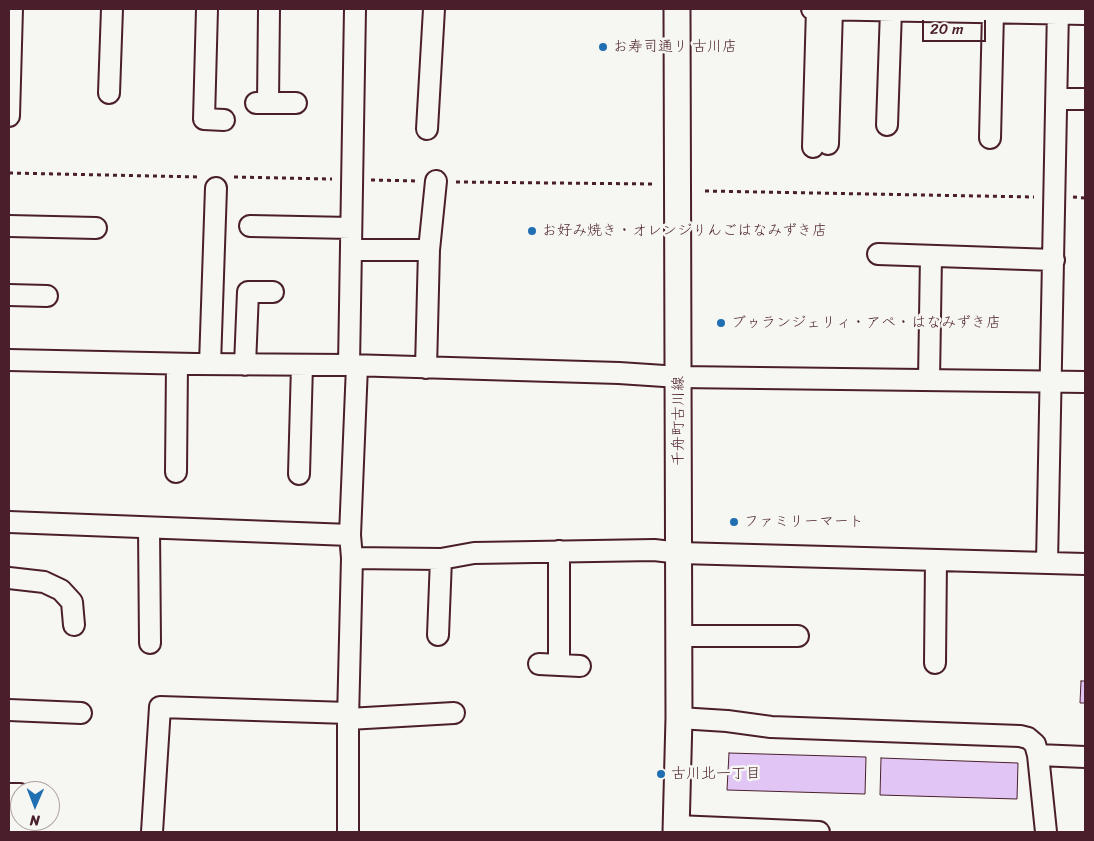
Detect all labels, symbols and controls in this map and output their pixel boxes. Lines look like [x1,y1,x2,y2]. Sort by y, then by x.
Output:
scale bar [924,10,988,42]
text: 20 m [930,16,964,42]
place label: お寿司通リ 古川店 [613,38,737,56]
marker: お寿司通リ 古川店 [597,41,609,53]
place label: お好み焼き・オレンジりんごはなみずき店 [542,222,827,240]
marker: お好み焼き・オレンジりんごはなみずき店 [526,225,538,237]
place label: ブゥランジェリィ・アペ・はなみずき店 [731,314,1001,332]
marker: ブゥランジェリィ・アペ・はなみずき店 [715,317,727,329]
street label: 千舟町古川線 [670,376,688,466]
place label: ファミリーマート [744,513,864,531]
marker: ファミリーマート [728,516,740,528]
place label: 古川北一丁目 [671,765,761,783]
marker: 古川北一丁目 [655,768,667,780]
north arrow [10,781,60,831]
text: N [30,808,40,833]

